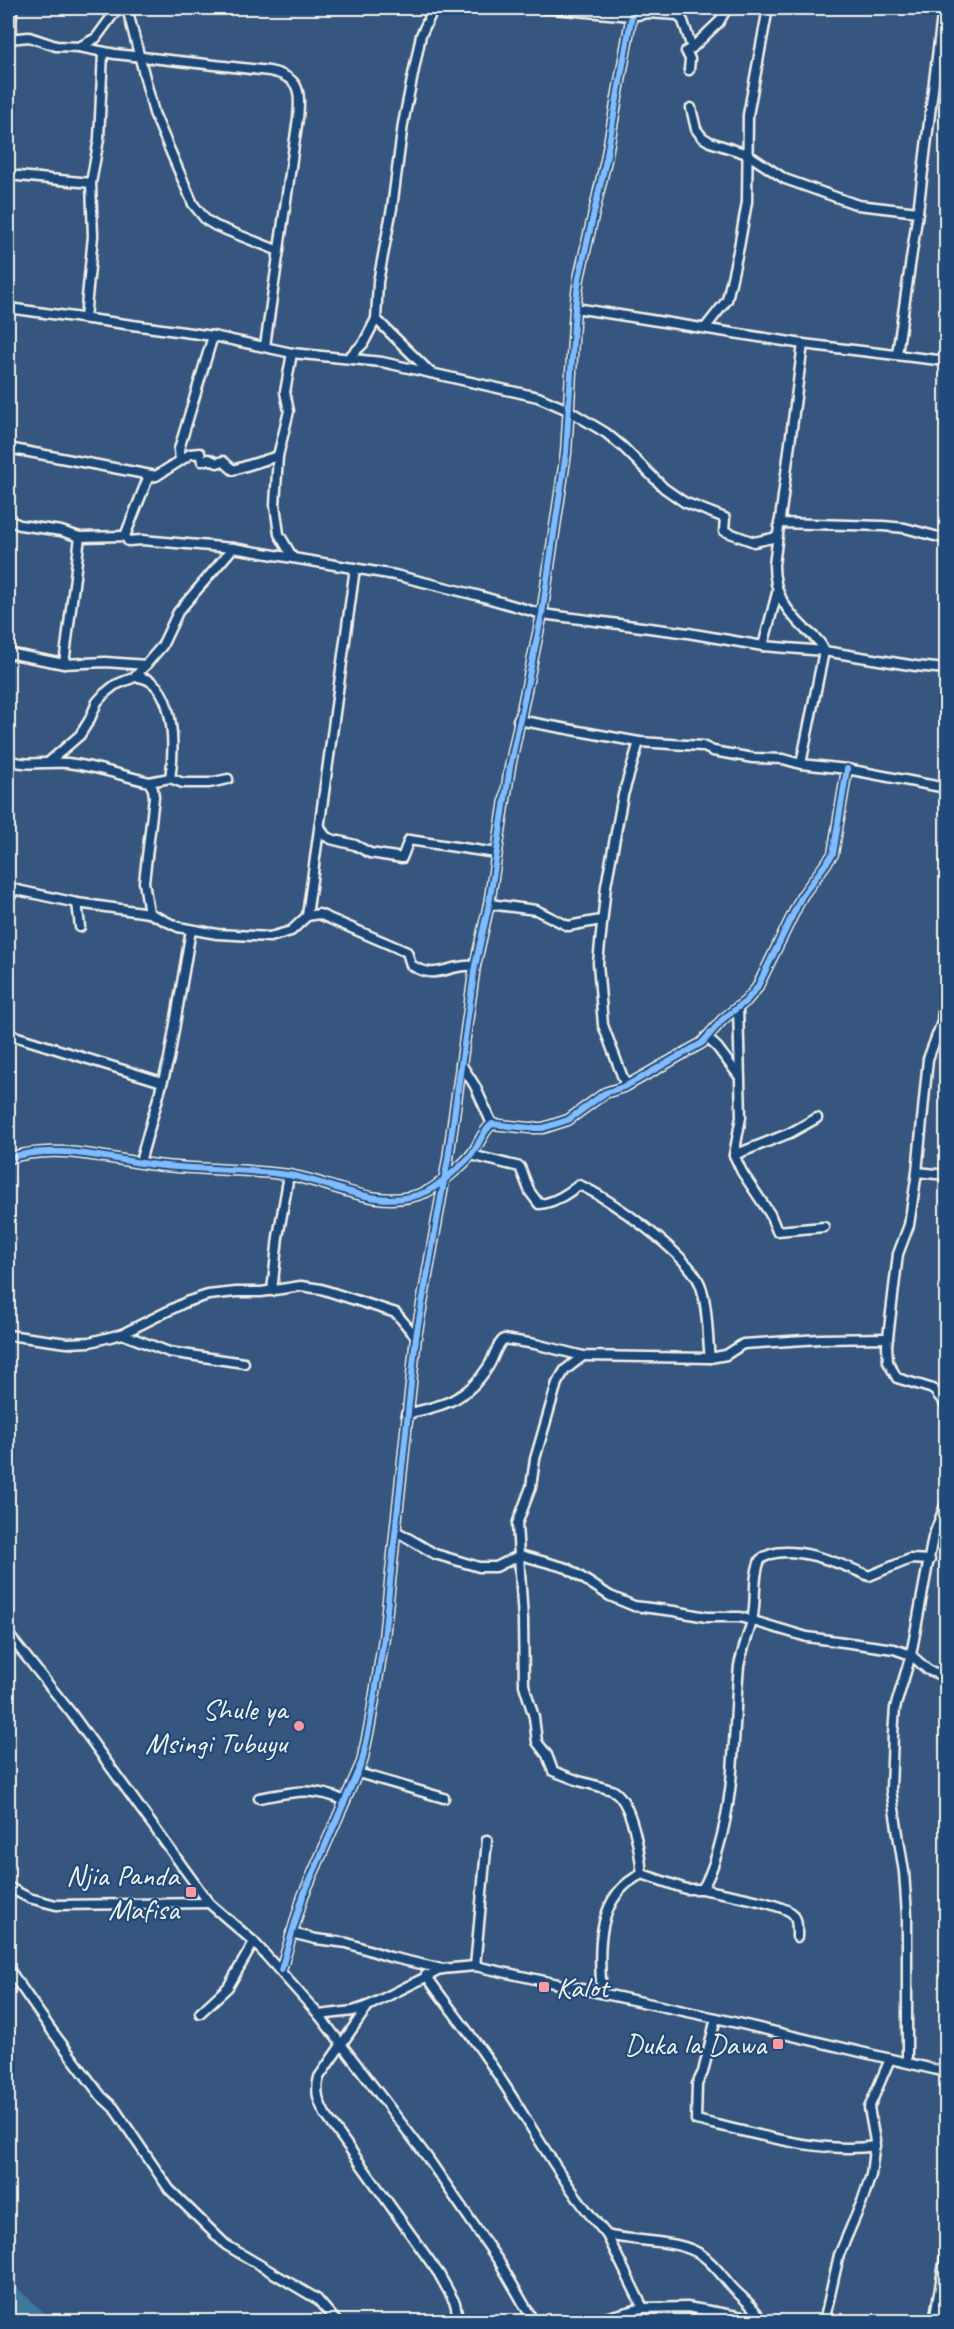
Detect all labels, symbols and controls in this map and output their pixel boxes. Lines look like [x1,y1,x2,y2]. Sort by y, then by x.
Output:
place label: Shule ya Msingi Tubuyu [145,1690,290,1762]
marker: Shule ya Msingi Tubuyu [292,1719,306,1733]
place label: Njia Panda Mafisa [66,1856,181,1928]
marker: Njia Panda Mafisa [184,1885,198,1899]
place label: Kalot [556,1968,612,2006]
marker: Kalot [537,1980,551,1994]
place label: Duka la Dawa [624,2025,768,2063]
marker: Duka la Dawa [771,2037,785,2051]

